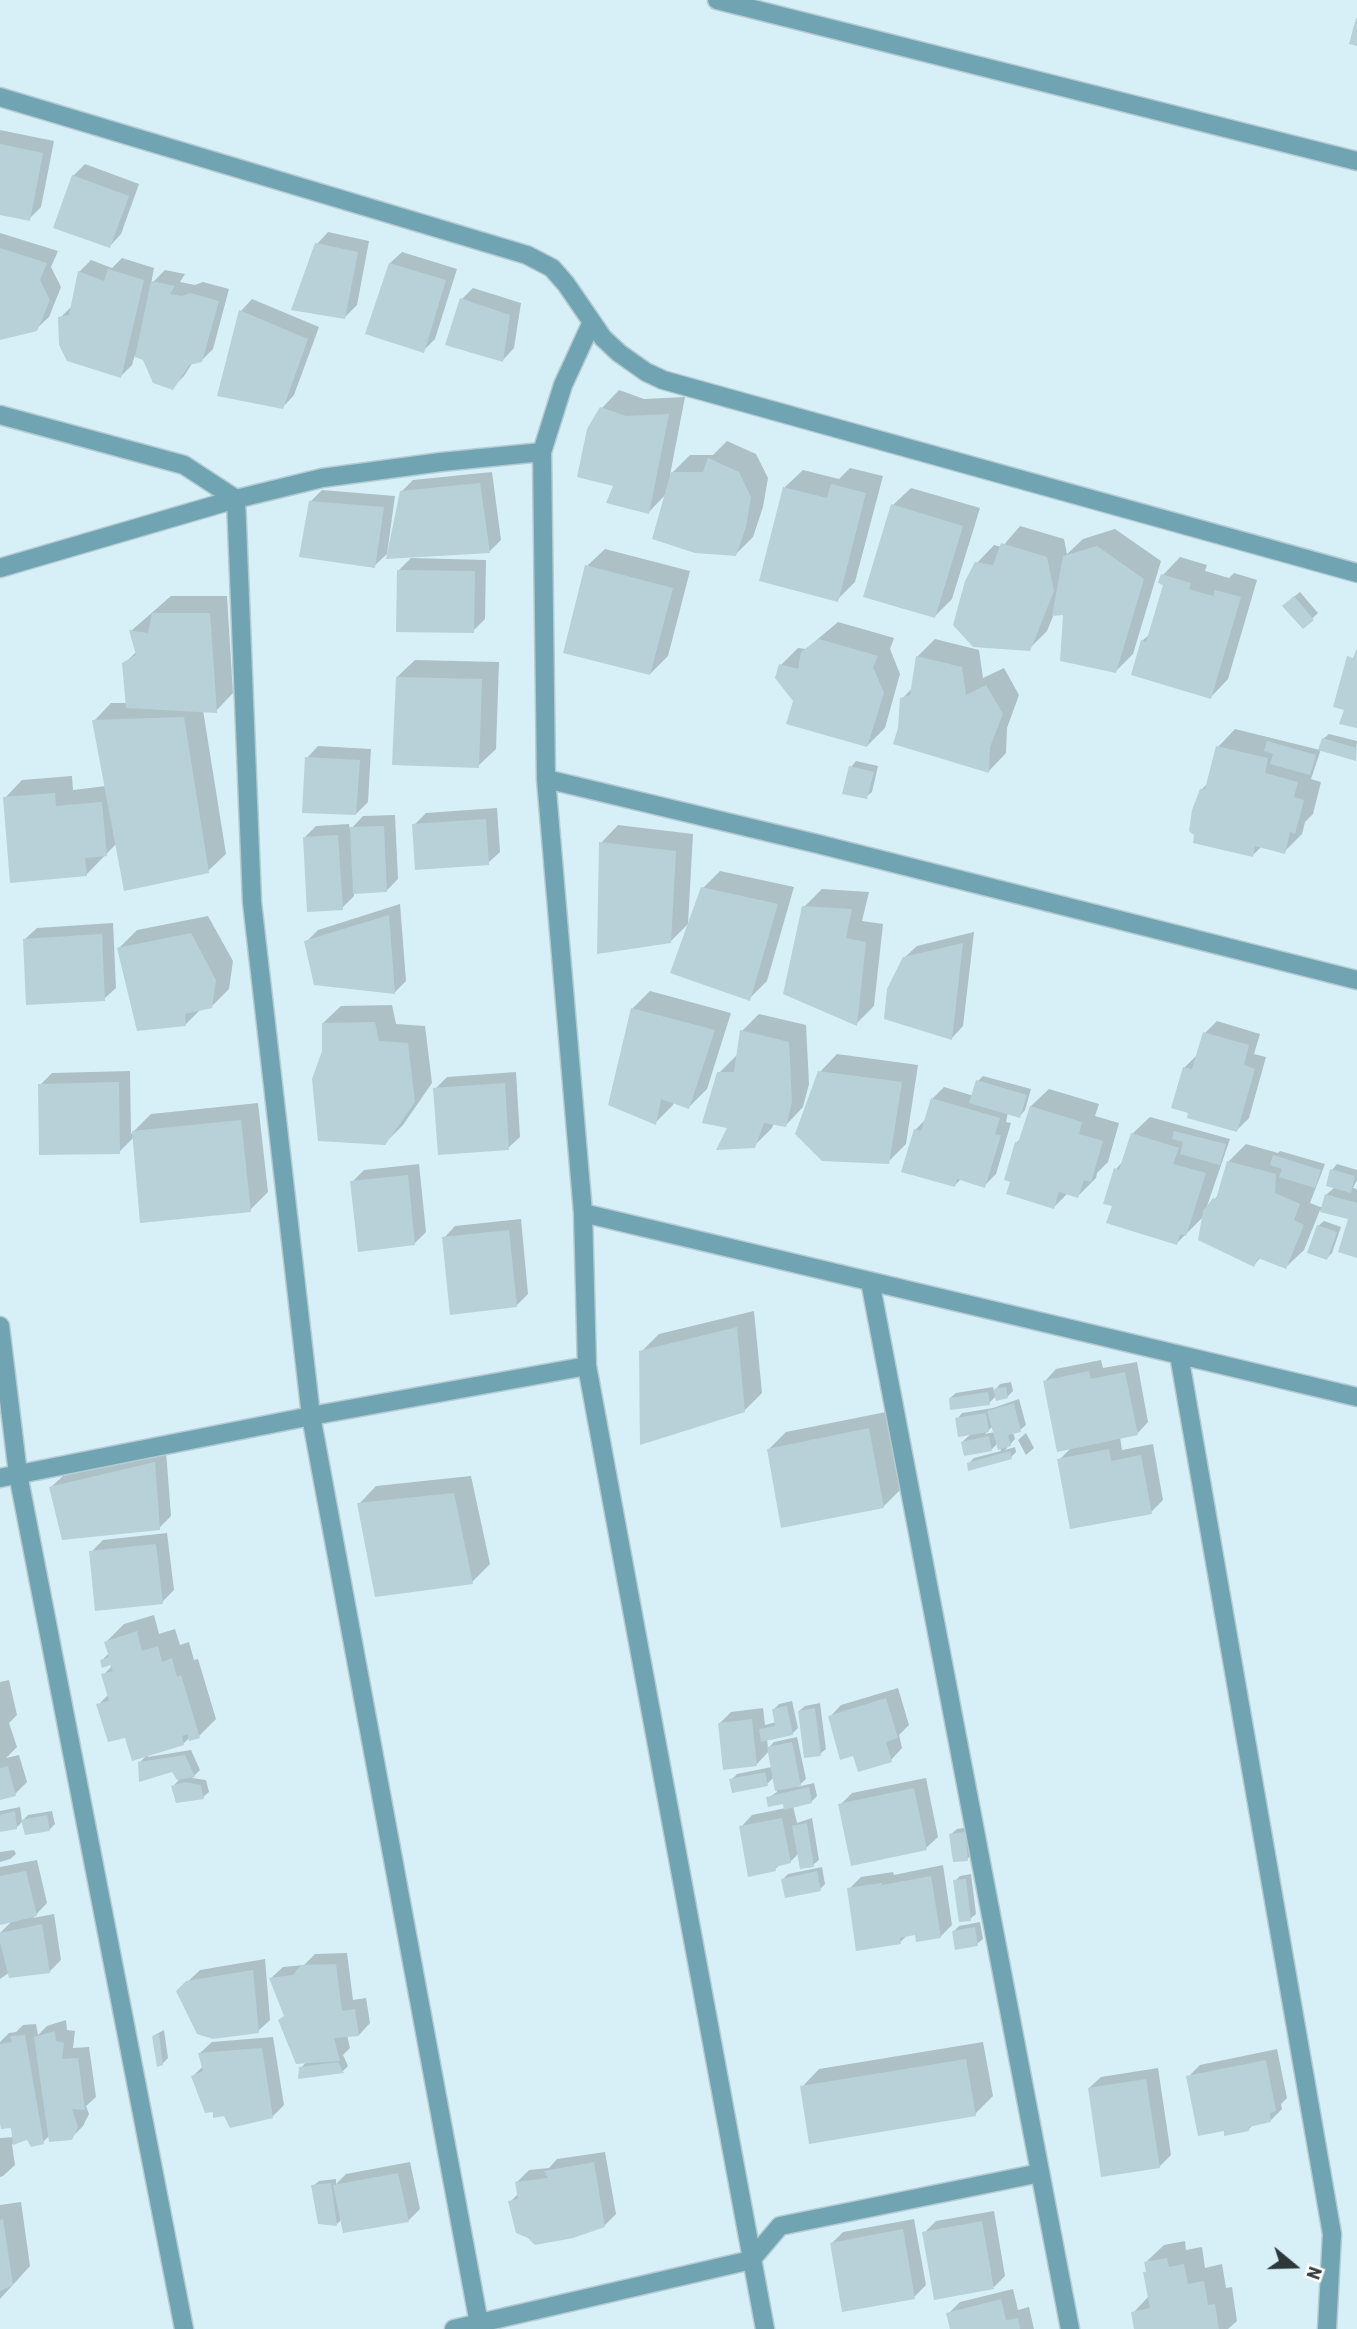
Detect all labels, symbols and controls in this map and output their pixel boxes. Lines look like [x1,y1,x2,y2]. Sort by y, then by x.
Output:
north arrow [1259,2231,1329,2301]
text: N [1302,2264,1327,2282]

